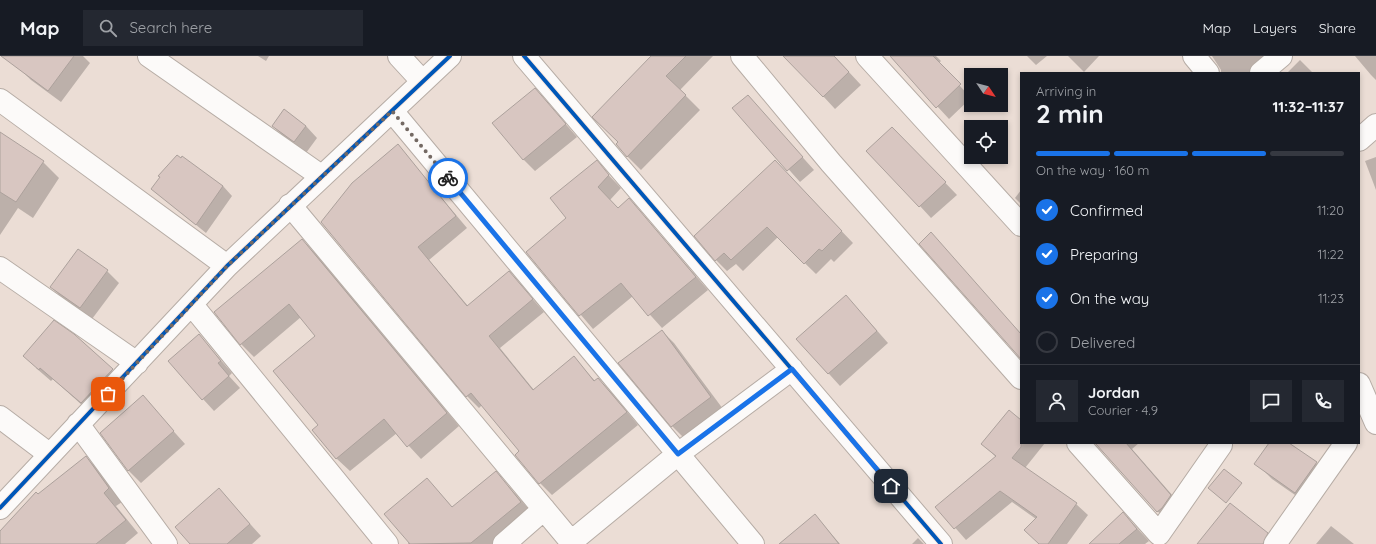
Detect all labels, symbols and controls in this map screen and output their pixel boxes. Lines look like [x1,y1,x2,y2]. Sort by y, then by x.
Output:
search box [83,10,363,46]
text: Map [20,16,59,40]
icon: search [97,17,119,39]
text: Search here [129,18,212,37]
text: Map [1202,19,1231,37]
text: Layers [1253,19,1297,37]
text: Share [1319,19,1356,37]
north arrow [964,68,1008,112]
map controls [964,68,1008,164]
text: Arriving in [1036,83,1096,99]
text: 2 min [1036,97,1104,130]
text: 11:32–11:37 [1272,97,1344,116]
button: locate [964,120,1008,164]
courier [428,158,468,198]
text: On the way · 160 m [1036,162,1149,178]
icon: bike [437,167,459,189]
icon: check [1036,199,1058,221]
text: Confirmed [1070,201,1143,220]
text: 11:20 [1317,202,1344,218]
icon: check [1036,243,1058,265]
text: Preparing [1070,245,1138,264]
text: 11:22 [1318,246,1344,262]
icon: check [1036,287,1058,309]
text: On the way [1070,289,1149,308]
text: 11:23 [1318,290,1344,306]
text: Delivered [1070,333,1135,352]
pin [91,377,125,411]
button: person [1036,380,1078,422]
button: chat [1250,380,1292,422]
button: phone [1302,380,1344,422]
icon: bag [97,383,119,405]
text: Jordan [1088,383,1140,402]
text: Courier · 4.9 [1088,402,1158,418]
pin [874,469,908,503]
icon: home [880,475,902,497]

